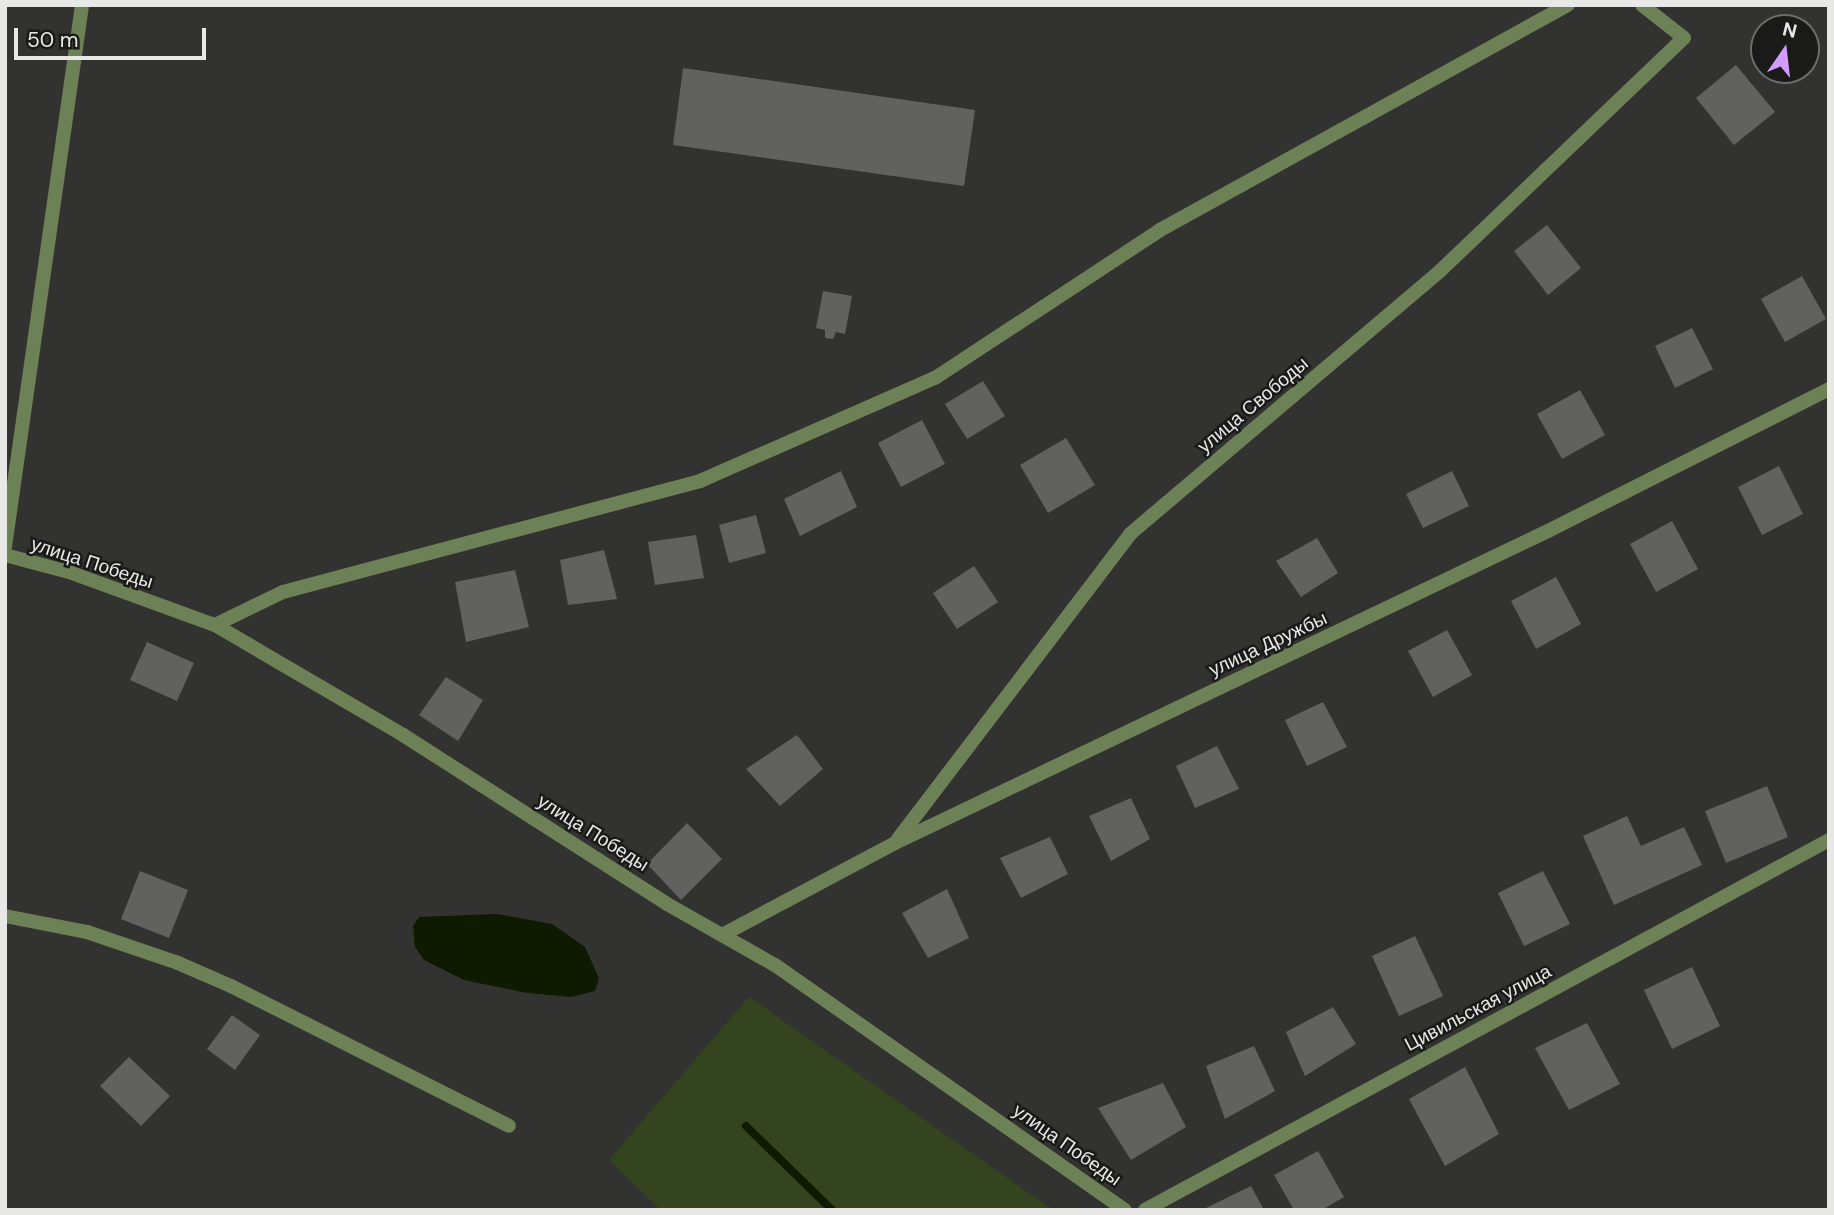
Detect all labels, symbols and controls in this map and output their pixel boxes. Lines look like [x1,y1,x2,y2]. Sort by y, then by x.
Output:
scale bar [18,14,210,58]
north arrow [1750,14,1820,84]
text: N [1780,16,1799,44]
text: 50 m [27,26,78,54]
street label: улица Свободы [1193,352,1313,458]
street label: улица Победы [28,533,156,593]
street label: улица Дружбы [1205,607,1331,681]
street label: улица Победы [533,790,653,876]
street label: Цивильская улица [1401,960,1555,1056]
street label: улица Победы [1008,1099,1126,1191]

